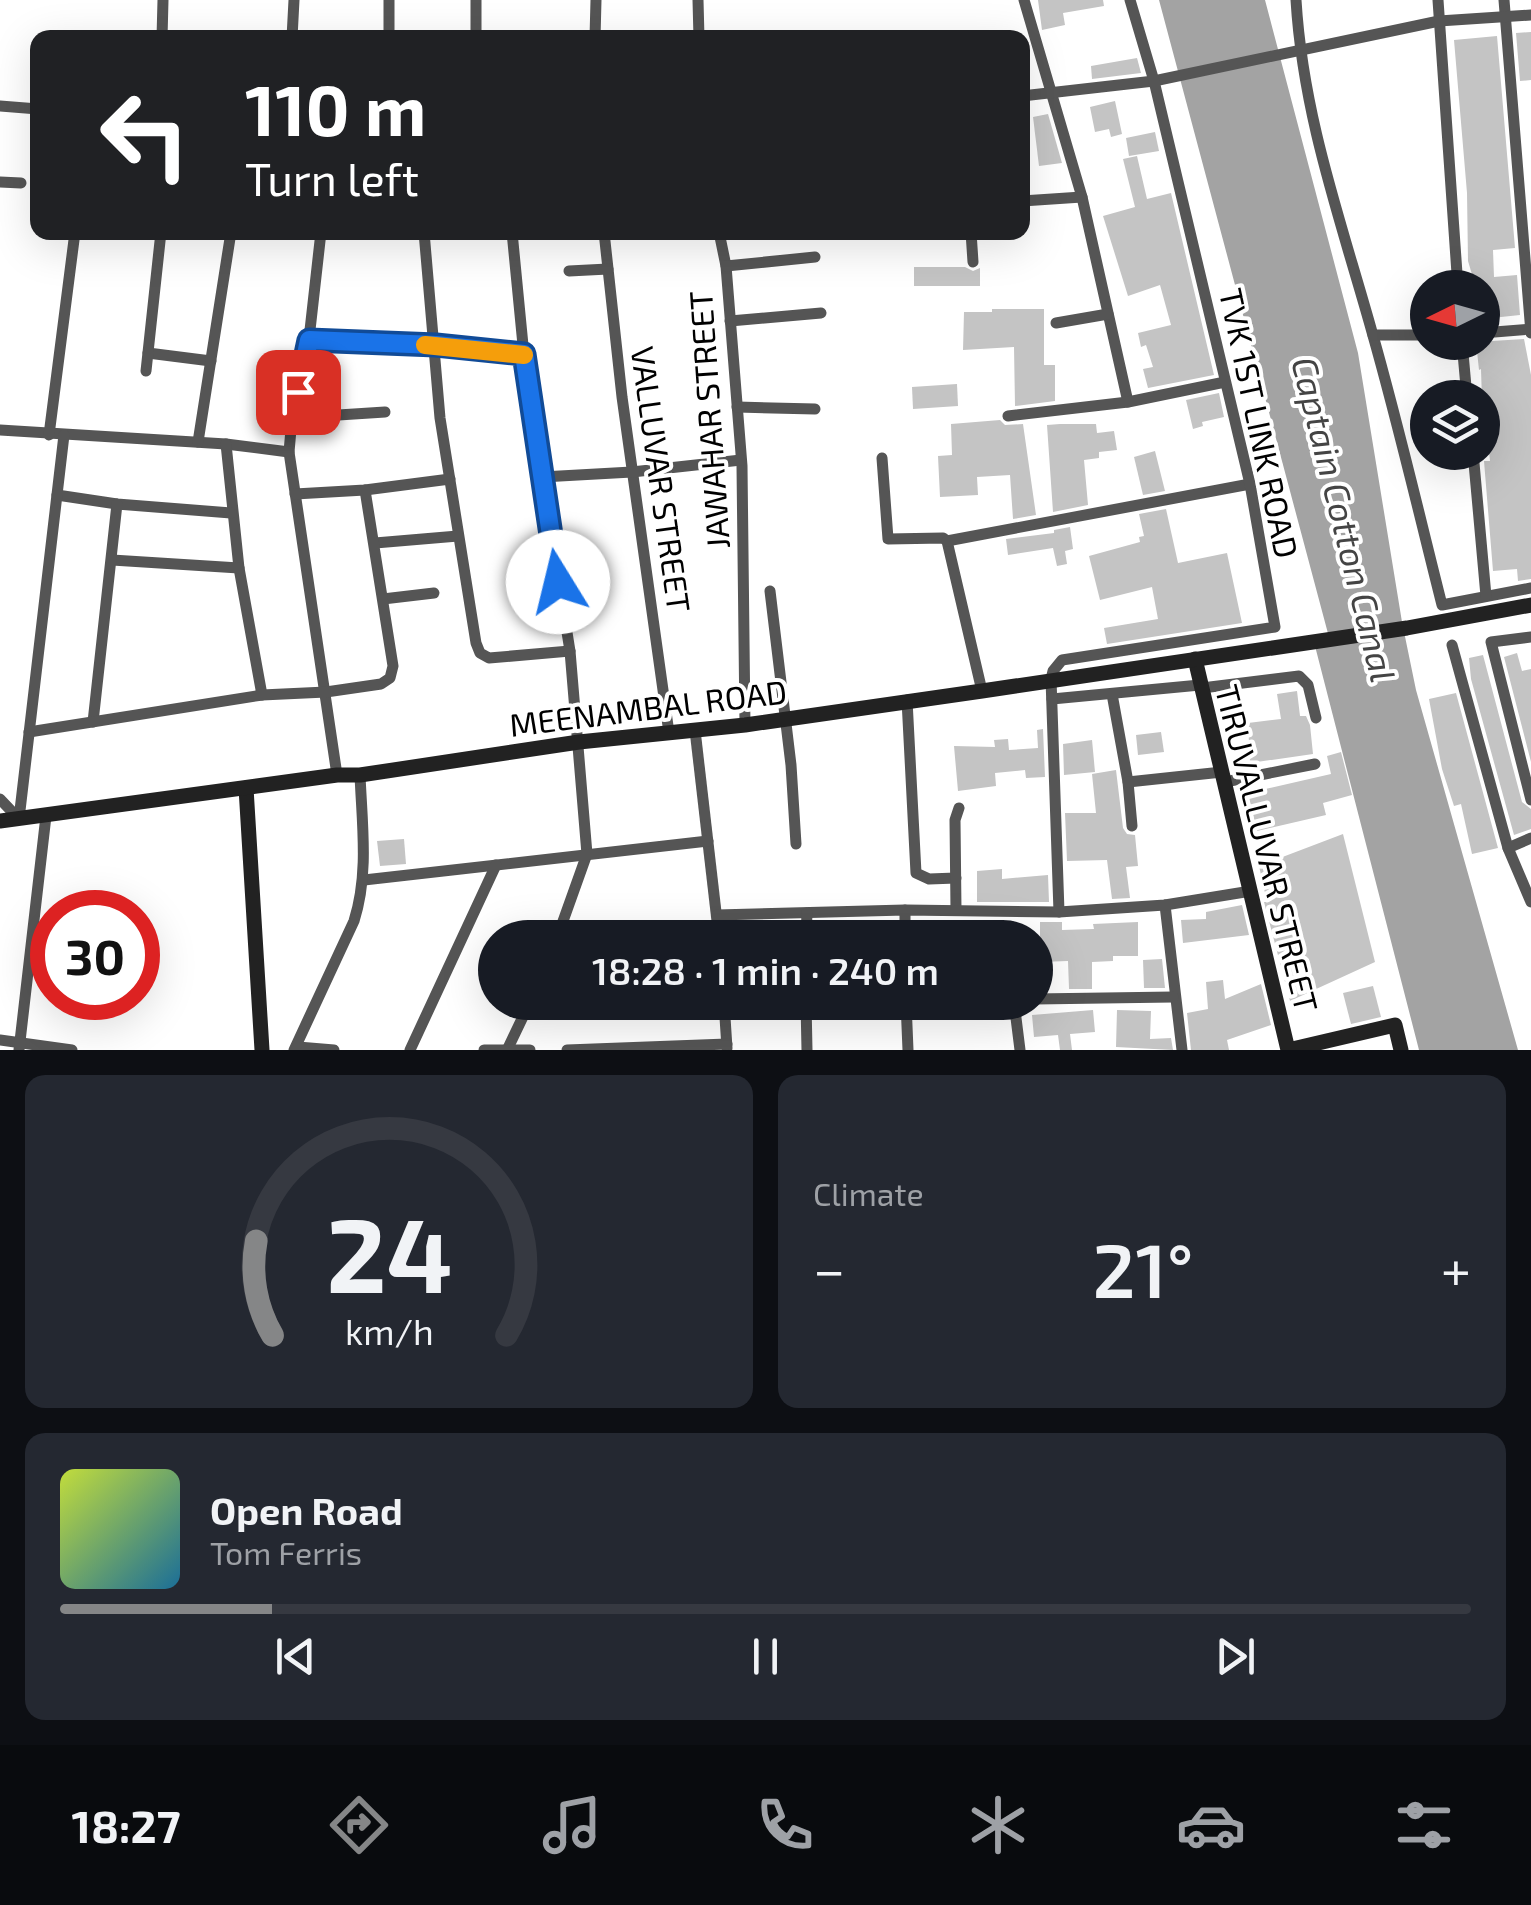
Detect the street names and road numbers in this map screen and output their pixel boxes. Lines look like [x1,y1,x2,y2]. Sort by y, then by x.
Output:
street label: TVK 1ST LINK ROAD [1213,285,1307,561]
street label: JAWAHAR STREET [680,290,736,550]
street label: VALLUVAR STREET [625,344,699,614]
street label: MEENAMBAL ROAD [507,671,789,743]
street label: TIRUVALLUVAR STREET [1209,680,1327,1016]

